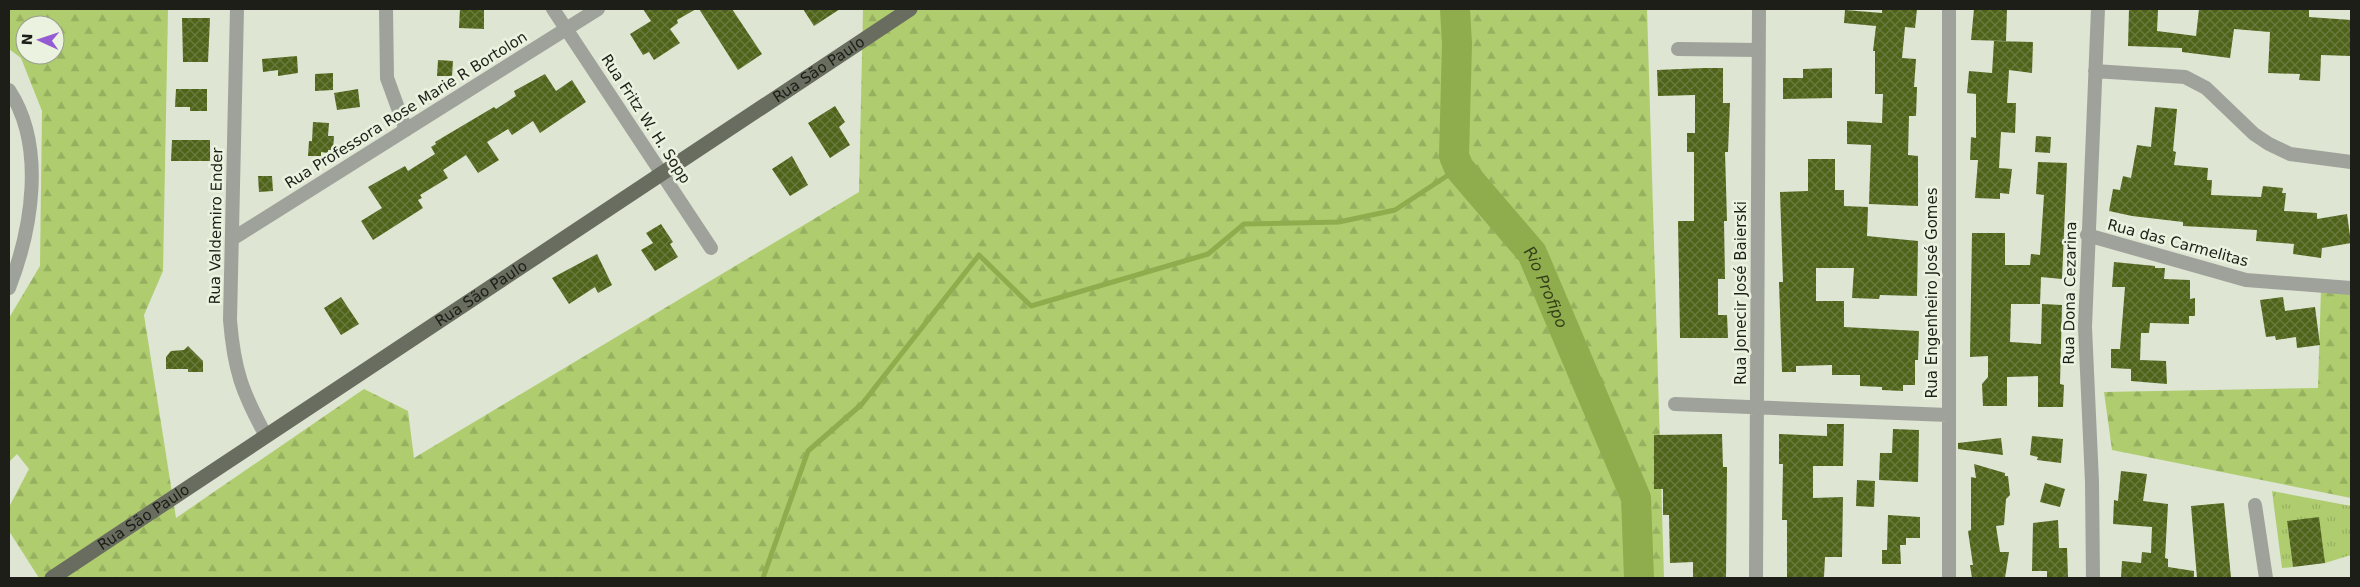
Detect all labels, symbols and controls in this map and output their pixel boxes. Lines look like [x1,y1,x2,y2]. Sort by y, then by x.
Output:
north arrow [15,15,65,65]
street label: Rua Professora Rose Marie R Bortolon [281,28,531,192]
text: N [19,33,35,46]
street label: Rua São Paulo [769,33,868,106]
street label: Rua Fritz W. H. Sopp [597,51,695,187]
street label: Rua Valdemiro Ender [206,147,226,305]
street label: Rua Engenheiro José Gomes [1923,187,1941,399]
street label: Rua Jonecir José Baierski [1732,201,1750,385]
street label: Rua das Carmelitas [2106,216,2251,271]
street label: Rua Dona Cezarina [2060,221,2080,365]
water label: Rio Profipo [1521,242,1572,331]
street label: Rua São Paulo [432,256,531,330]
street label: Rua São Paulo [94,480,193,554]

